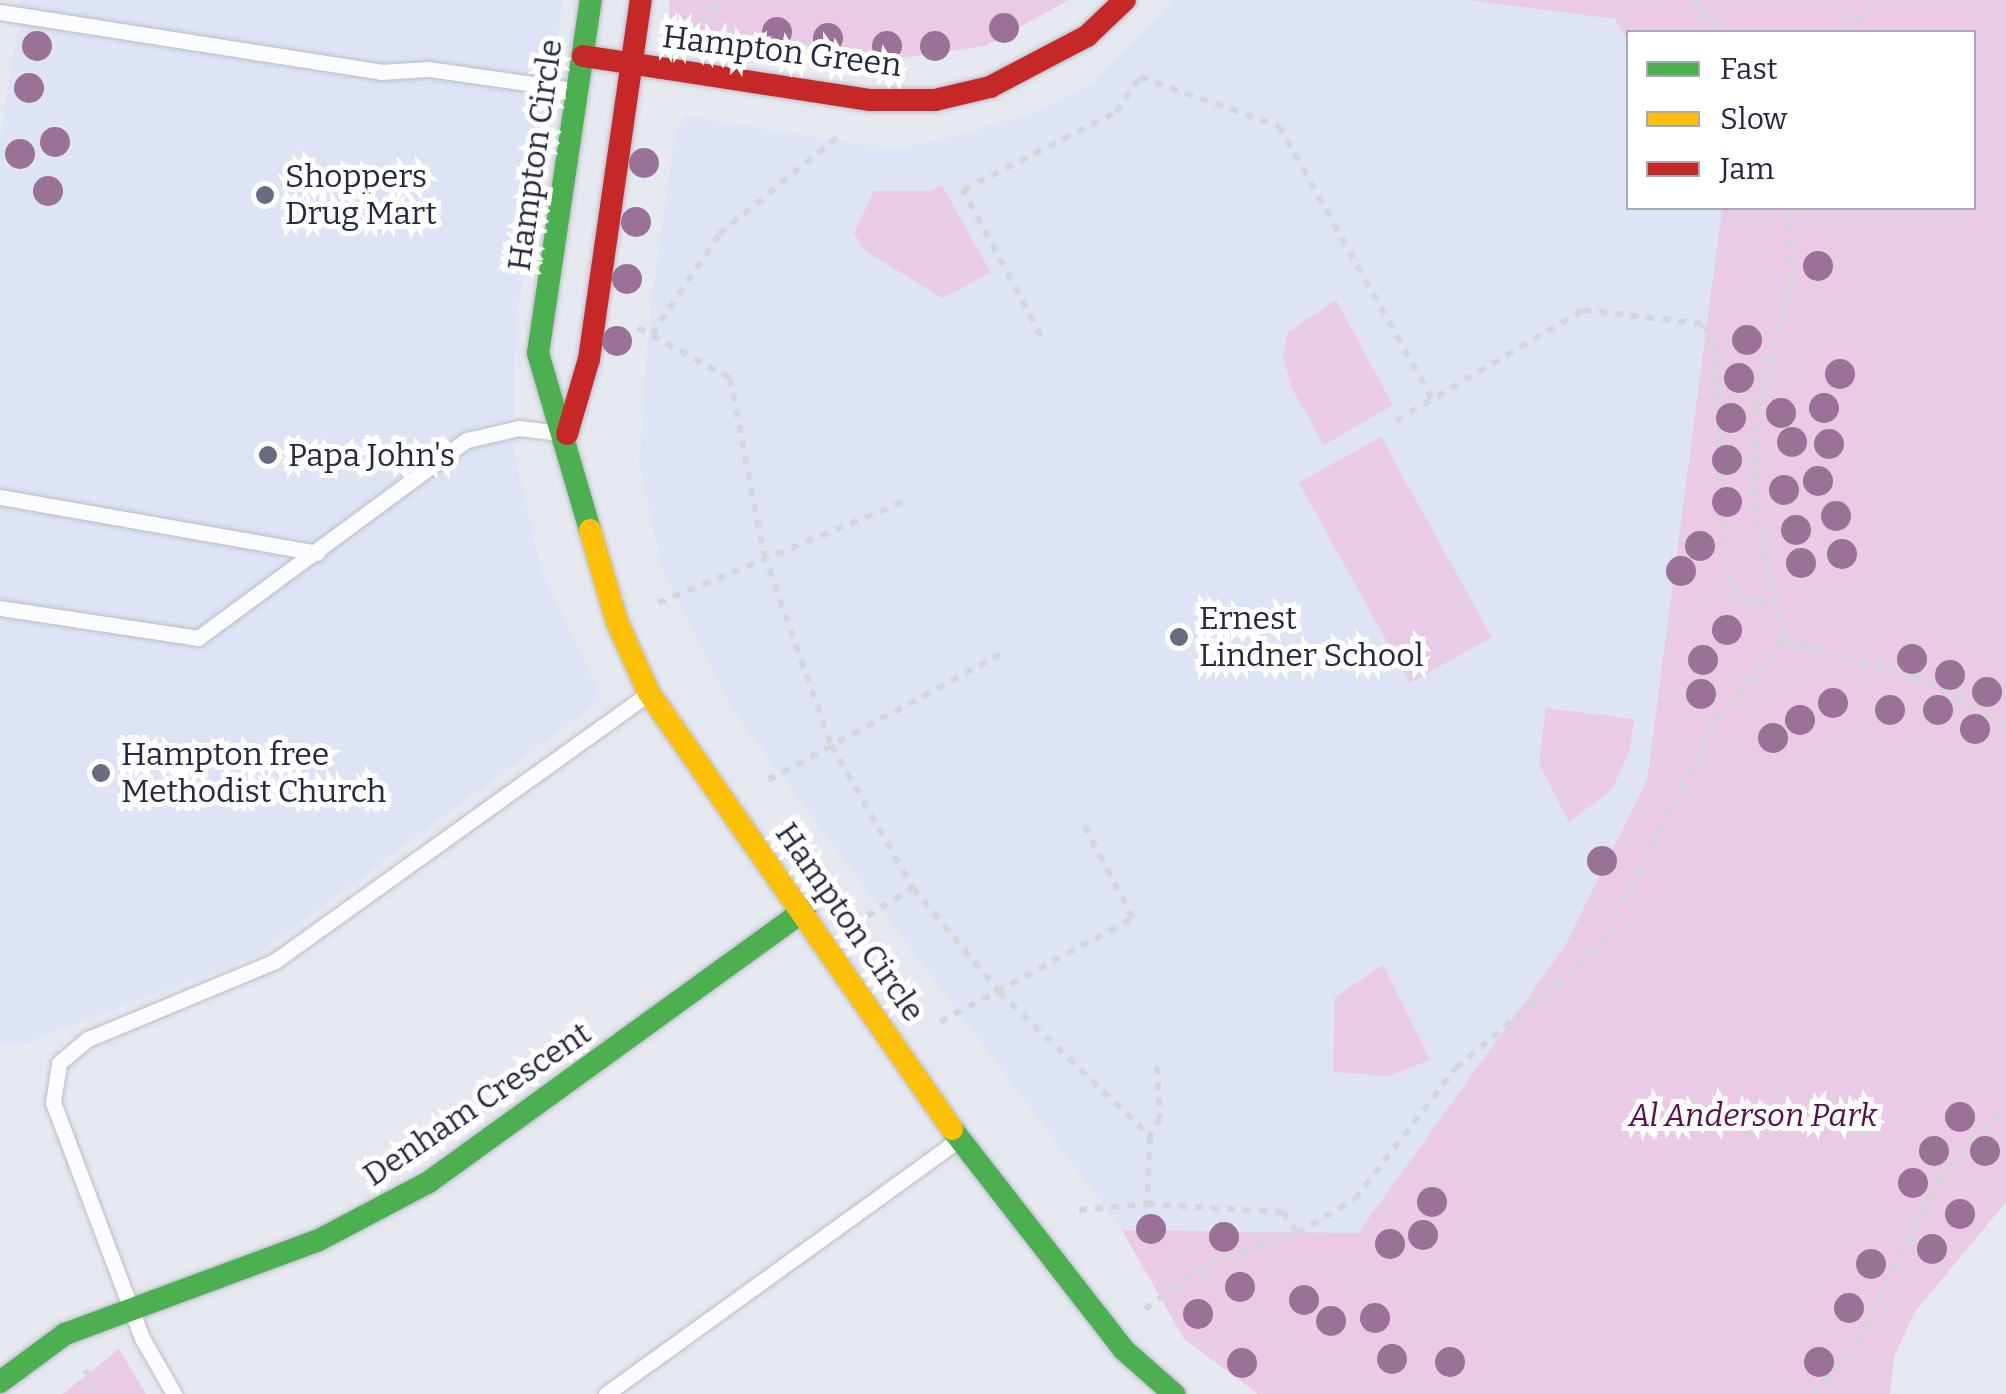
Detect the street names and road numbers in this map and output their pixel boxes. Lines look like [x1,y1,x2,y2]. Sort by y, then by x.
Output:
street label: Hampton Green [660,17,904,85]
street label: Hampton Circle [500,37,570,273]
street label: Hampton Circle [767,815,933,1029]
street label: Denham Crescent [356,1014,598,1194]

